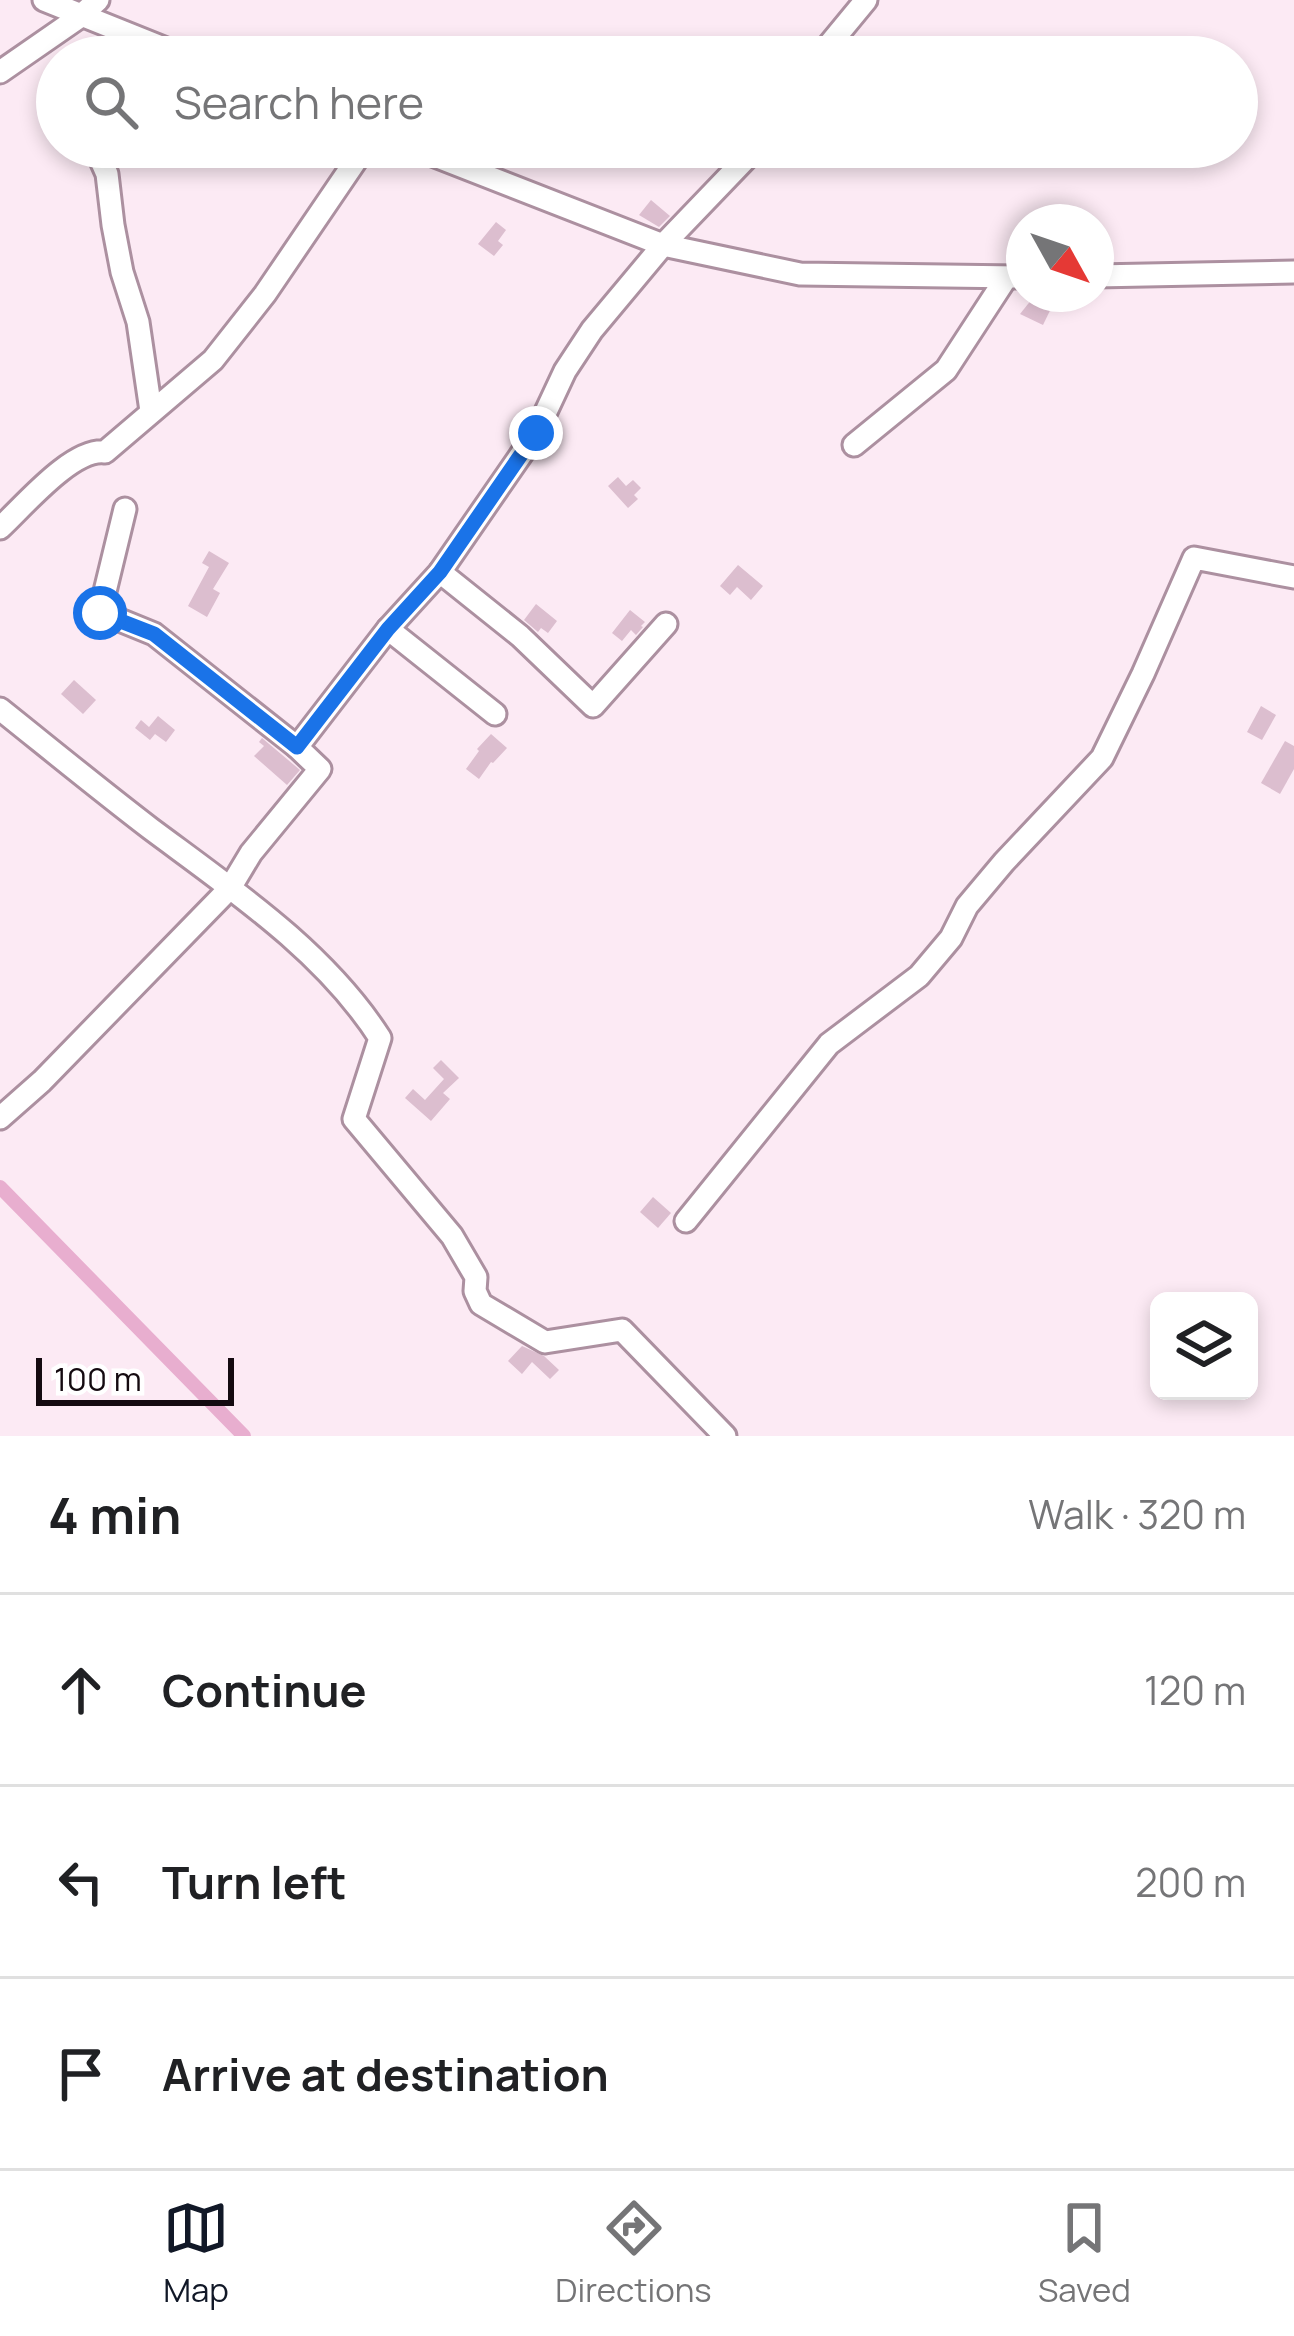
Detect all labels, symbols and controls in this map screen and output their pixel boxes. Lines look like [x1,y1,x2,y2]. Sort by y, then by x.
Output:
search box [36,36,1258,168]
icon: search [78,69,144,135]
text: Search here [174,71,424,133]
north arrow [1006,204,1114,312]
route end [509,406,563,460]
route start [73,586,127,640]
map controls [1150,1292,1258,1400]
button: layers [1150,1292,1258,1400]
scale bar [36,1352,234,1405]
text: 100 m [54,1356,142,1401]
text: 4 min [48,1480,181,1549]
text: Walk · 320 m [1028,1487,1246,1541]
icon: ahead [48,1657,114,1723]
text: Continue [162,1659,367,1721]
text: 120 m [1144,1663,1246,1717]
icon: left [48,1849,114,1915]
text: Turn left [162,1851,347,1913]
text: 200 m [1135,1855,1246,1909]
icon: arrive [48,2041,114,2107]
text: Arrive at destination [162,2043,609,2105]
tab: Map [163,2195,229,2312]
tab: Directions [555,2195,712,2312]
tab: Saved [1038,2195,1131,2312]

